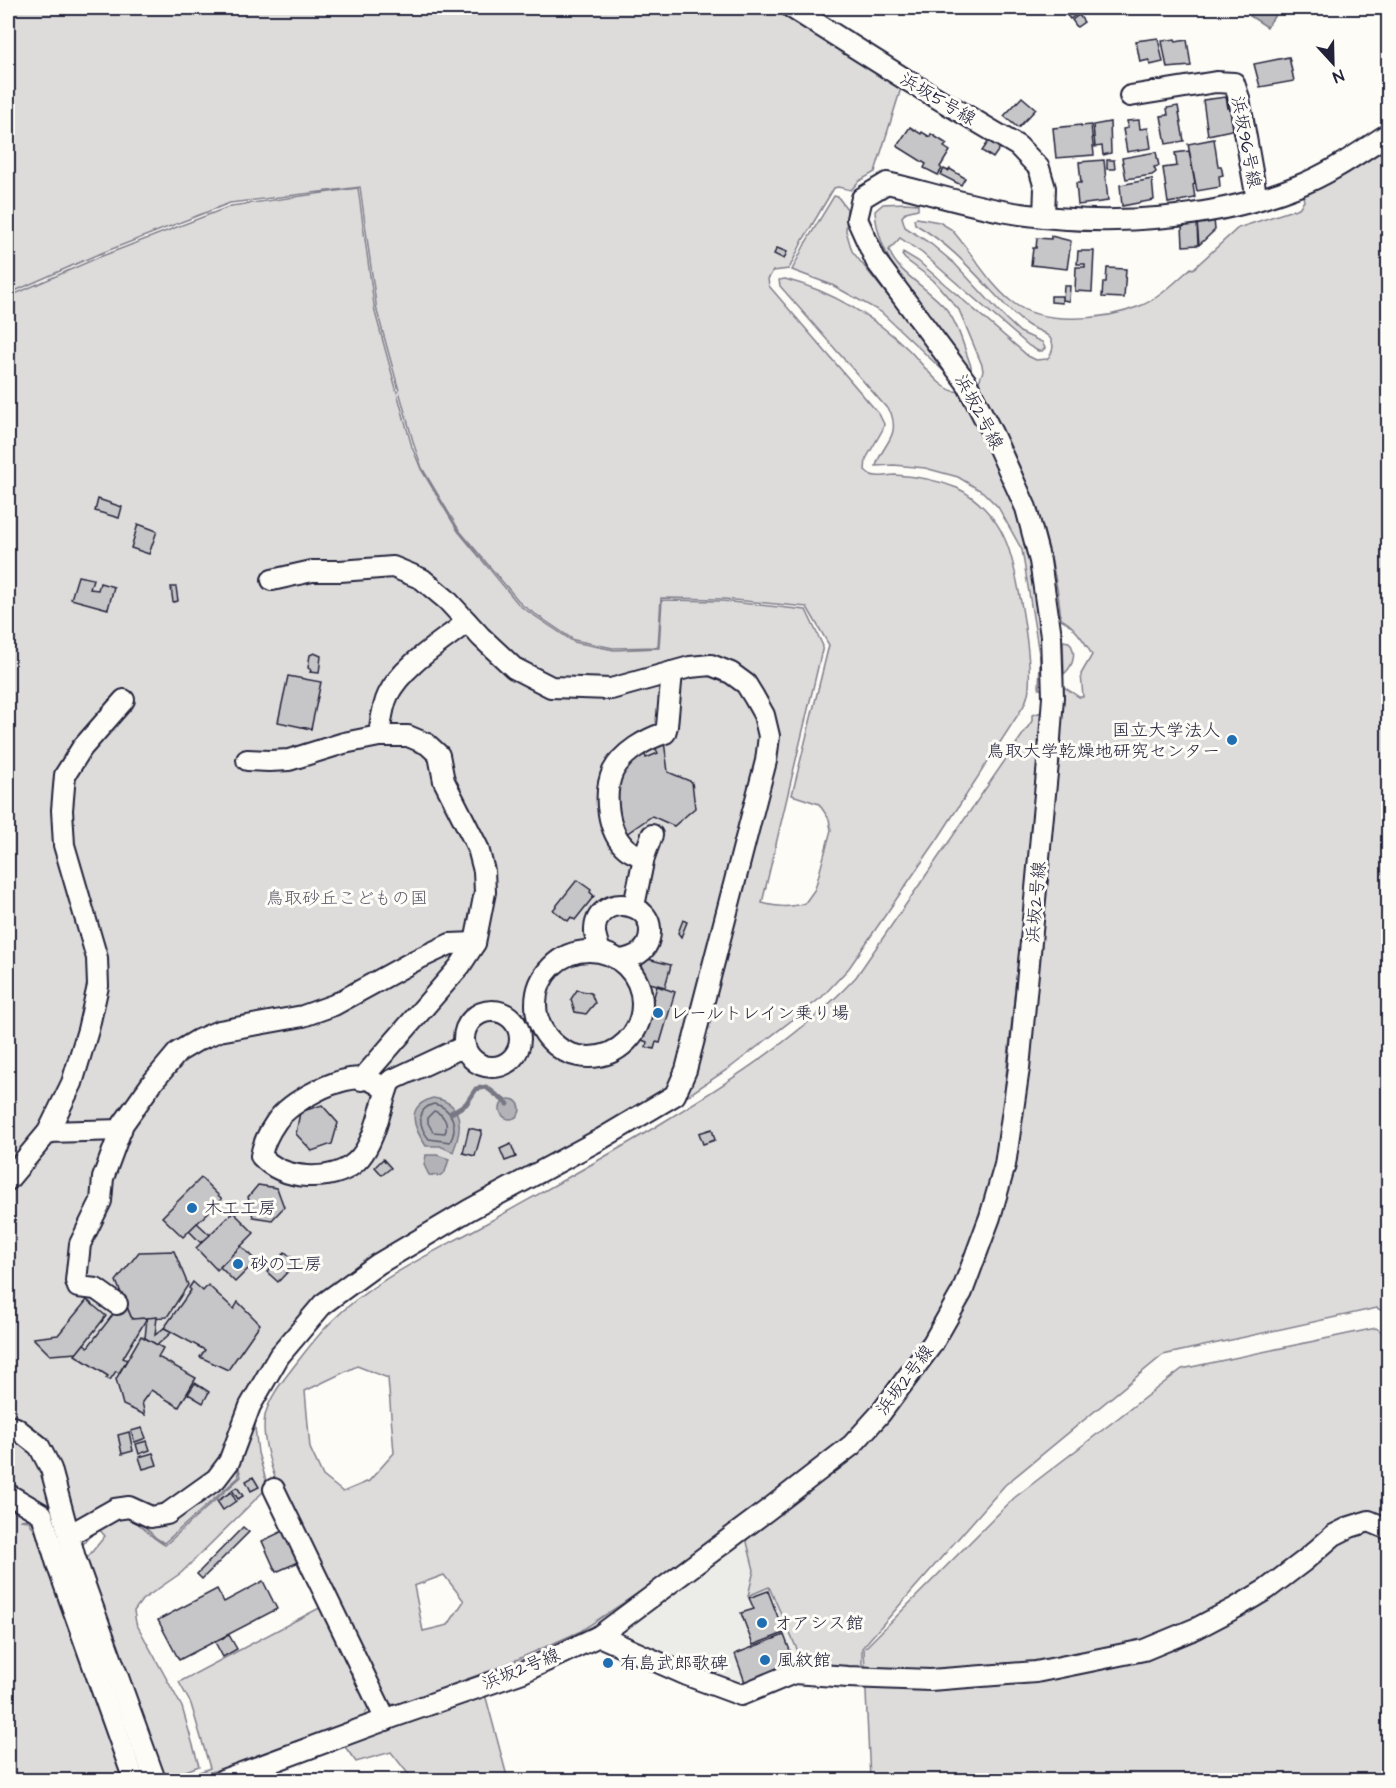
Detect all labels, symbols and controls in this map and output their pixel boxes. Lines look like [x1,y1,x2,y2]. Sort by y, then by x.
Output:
north arrow [1303,33,1363,93]
text: N [1329,64,1347,88]
street label: 浜坂5号線 [895,66,981,132]
street label: 浜坂96号線 [1225,94,1267,190]
street label: 浜坂2号線 [949,370,1009,454]
place label: 国立大学法人 鳥取大学乾燥地研究センター [987,718,1220,764]
marker: 国立大学法人 鳥取大学乾燥地研究センター [1225,733,1239,747]
street label: 浜坂2号線 [1020,860,1052,944]
park label: 鳥取砂丘こどもの国 [266,886,428,911]
place label: レールトレイン乗り場 [670,1001,849,1026]
marker: レールトレイン乗り場 [651,1006,665,1020]
place label: 木工工房 [204,1196,276,1221]
marker: 木工工房 [185,1201,199,1215]
place label: 砂の工房 [250,1252,322,1277]
marker: 砂の工房 [231,1257,245,1271]
street label: 浜坂2号線 [870,1340,940,1420]
place label: オアシス館 [774,1611,864,1636]
marker: オアシス館 [755,1616,769,1630]
street label: 浜坂2号線 [478,1642,564,1696]
place label: 風紋館 [777,1648,831,1673]
place label: 有島武郎歌碑 [620,1651,728,1676]
marker: 風紋館 [758,1653,772,1667]
marker: 有島武郎歌碑 [601,1656,615,1670]

